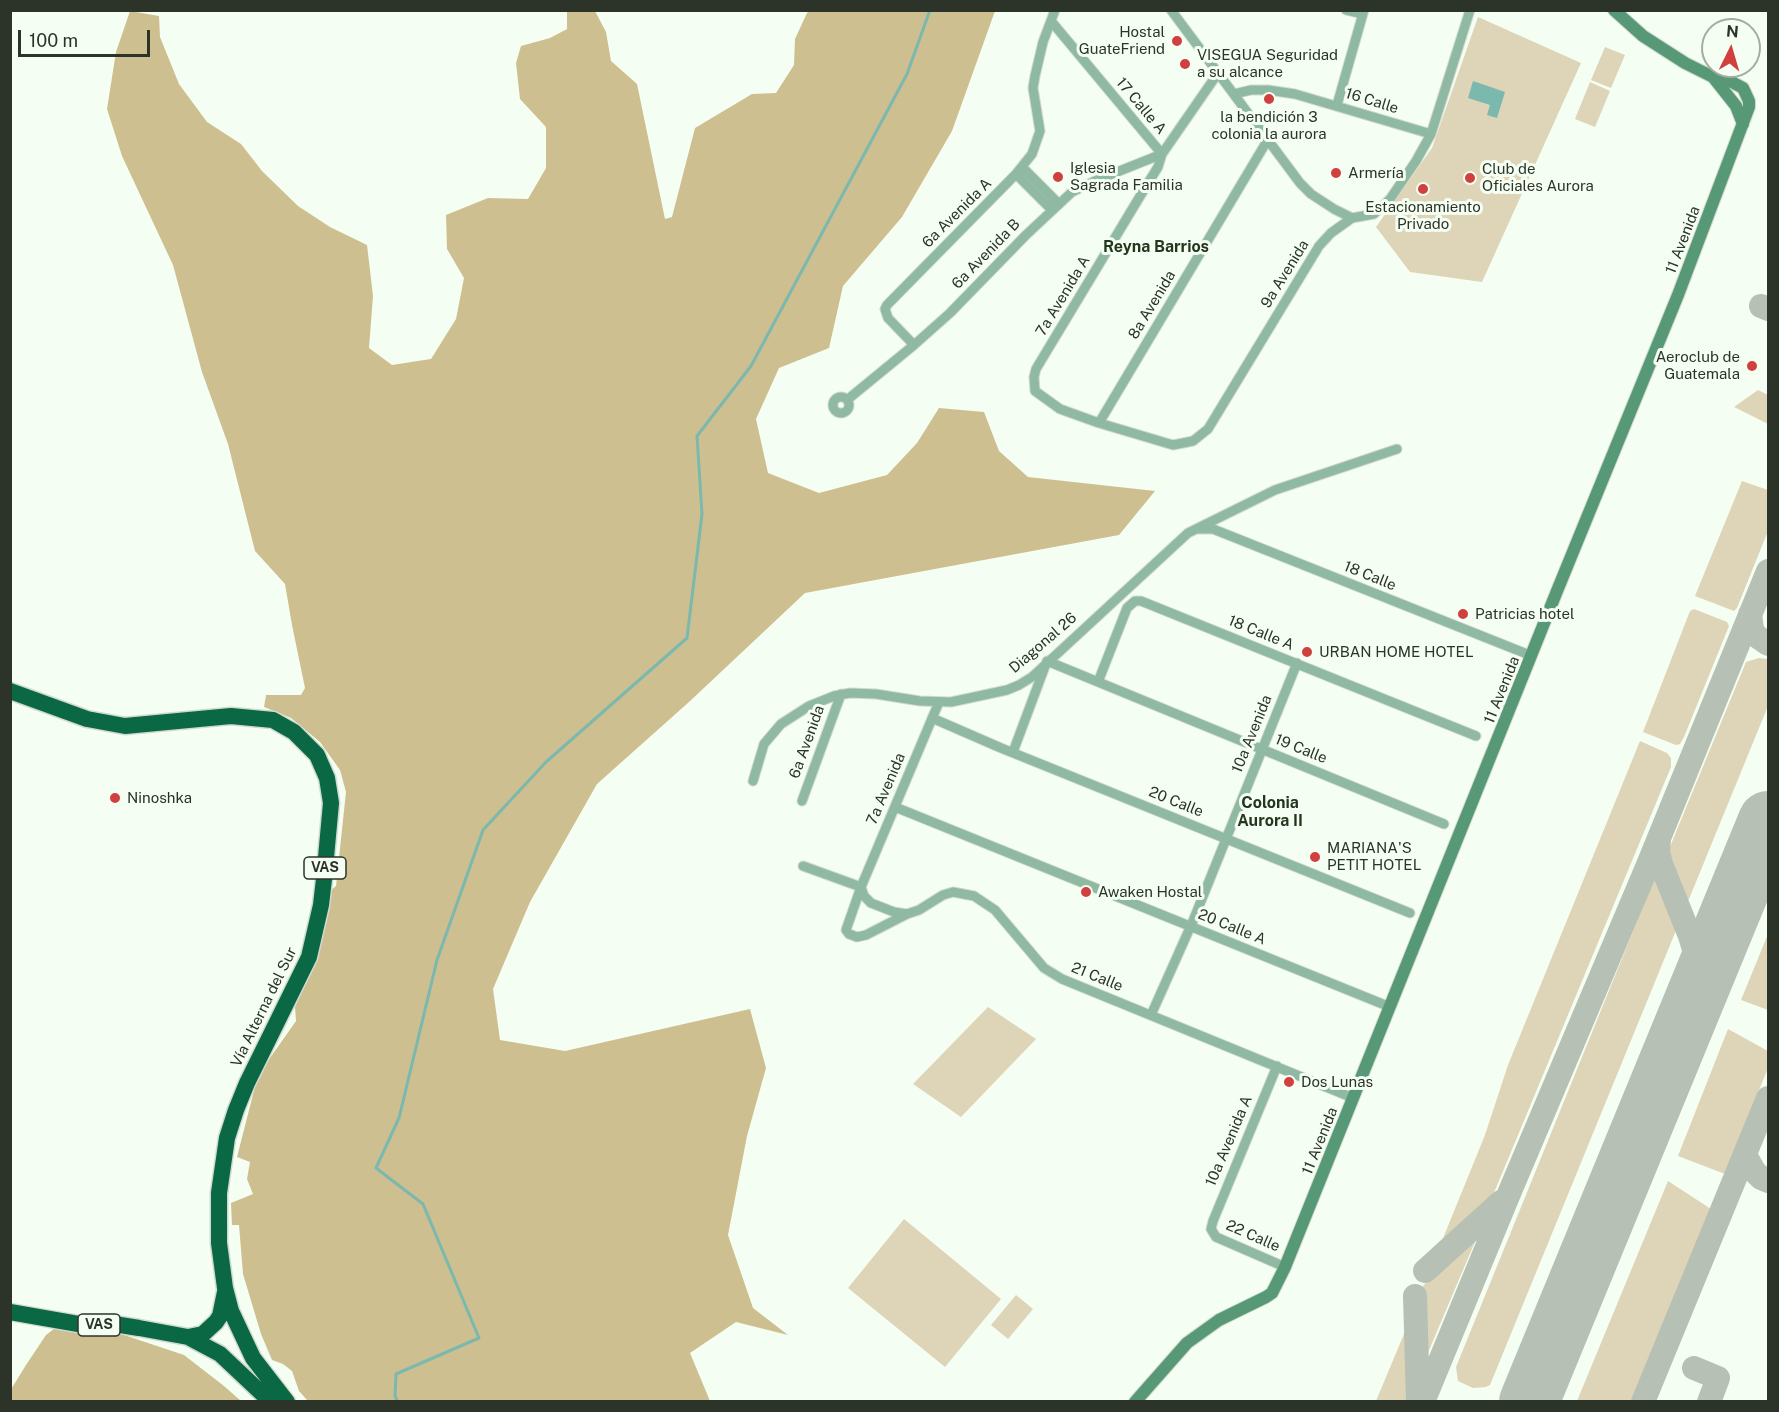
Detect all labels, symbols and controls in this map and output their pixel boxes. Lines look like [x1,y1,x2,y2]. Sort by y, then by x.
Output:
scale bar [21,18,153,56]
north arrow [1701,18,1761,78]
text: N [1725,22,1739,42]
place label: Hostal GuateFriend [1079,23,1165,58]
text: 100 m [29,30,78,51]
marker: Hostal GuateFriend [1170,34,1184,48]
place label: VISEGUA Seguridad a su alcance [1197,46,1338,81]
marker: VISEGUA Seguridad a su alcance [1178,57,1192,71]
street label: 17 Calle A [1112,74,1170,138]
street label: 16 Calle [1343,84,1401,118]
marker: la bendición 3 colonia la aurora [1262,92,1276,106]
place label: la bendición 3 colonia la aurora [1211,108,1327,143]
place label: Iglesia Sagrada Familia [1070,159,1183,194]
place label: Club de Oficiales Aurora [1482,160,1594,195]
place label: Armería [1348,164,1404,182]
marker: Armería [1329,166,1343,180]
marker: Iglesia Sagrada Familia [1051,170,1065,184]
marker: Club de Oficiales Aurora [1463,171,1477,185]
street label: 6a Avenida A [919,175,995,251]
marker: Estacionamiento Privado [1416,182,1430,196]
place label: Estacionamiento Privado [1365,198,1481,233]
street label: 11 Avenida [1662,204,1704,276]
street label: 6a Avenida B [948,215,1024,293]
district label: Reyna Barrios [1103,237,1209,257]
street label: 9a Avenida [1257,237,1313,311]
street label: 7a Avenida A [1032,253,1094,339]
street label: 8a Avenida [1124,267,1180,343]
place label: Aeroclub de Guatemala [1656,348,1740,383]
marker: Aeroclub de Guatemala [1745,359,1759,373]
street label: 18 Calle [1341,557,1399,595]
place label: Patricias hotel [1475,605,1574,623]
marker: Patricias hotel [1456,607,1470,621]
street label: Diagonal 26 [1006,609,1080,677]
street label: 18 Calle A [1226,612,1296,654]
place label: URBAN HOME HOTEL [1319,643,1474,661]
marker: URBAN HOME HOTEL [1300,645,1314,659]
street label: 11 Avenida [1480,654,1524,726]
street label: 10a Avenida [1228,692,1276,776]
street label: 6a Avenida [785,703,829,781]
street label: 19 Calle [1272,730,1330,768]
street label: 7a Avenida [863,750,909,828]
street label: 20 Calle [1146,783,1206,821]
place label: Ninoshka [127,789,192,807]
marker: Ninoshka [108,791,122,805]
district label: Colonia Aurora II [1237,793,1303,831]
place label: MARIANA'S PETIT HOTEL [1327,839,1421,874]
marker: MARIANA'S PETIT HOTEL [1308,850,1322,864]
road number: VAS [304,857,346,879]
place label: Awaken Hostal [1098,883,1202,901]
marker: Awaken Hostal [1079,885,1093,899]
street label: 20 Calle A [1195,905,1269,949]
street label: Vía Alterna del Sur [227,944,301,1070]
street label: 21 Calle [1069,959,1125,995]
place label: Dos Lunas [1301,1073,1373,1091]
marker: Dos Lunas [1282,1075,1296,1089]
street label: 10a Avenida A [1202,1093,1256,1189]
street label: 11 Avenida [1298,1105,1342,1177]
street label: 22 Calle [1223,1216,1283,1256]
road number: VAS [78,1314,120,1336]

